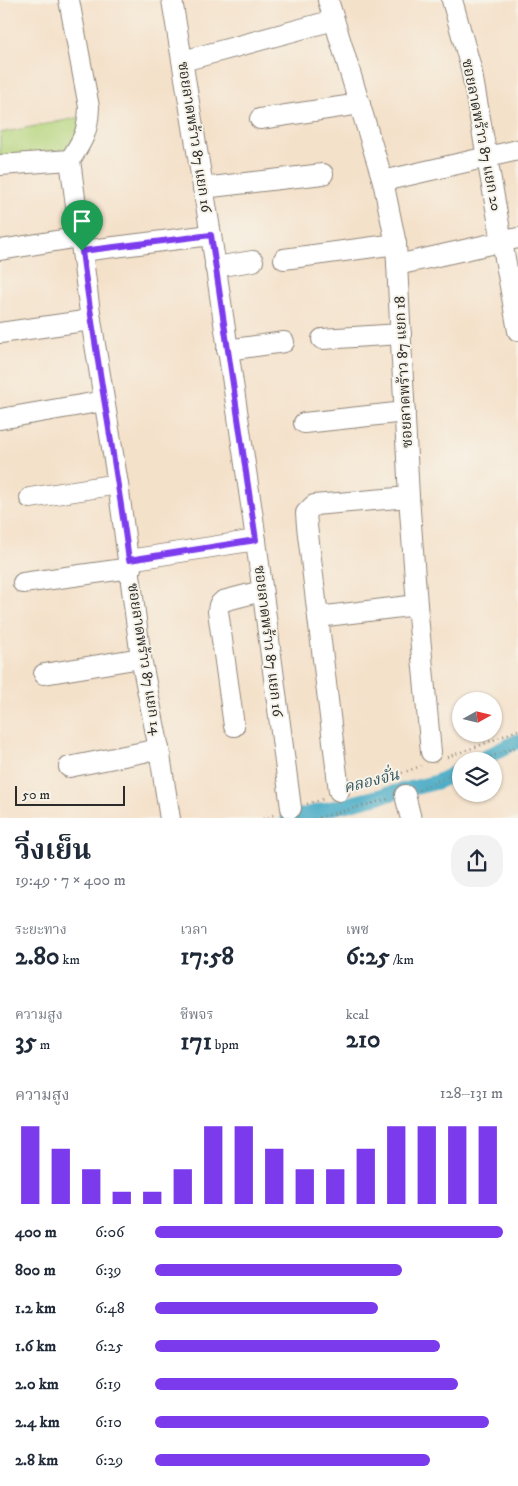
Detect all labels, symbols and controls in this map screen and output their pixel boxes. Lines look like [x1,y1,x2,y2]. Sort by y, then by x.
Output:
street label: ซอยลาดพร้าว 87 แยก 20 [457,57,506,213]
street label: ซอยลาดพร้าว 87 แยก 16 [173,60,216,215]
pin [61,200,103,251]
icon: arrive [68,207,96,235]
street label: ซอยลาดพร้าว 87 แยก 18 [390,296,417,448]
street label: ซอยลาดพร้าว 87 แยก 16 [250,564,287,719]
street label: ซอยลาดพร้าว 87 แยก 14 [123,582,166,737]
north arrow [452,692,502,742]
map controls [452,692,502,802]
button: layers [452,752,502,802]
water label: คลองจั่น [341,762,402,798]
scale bar [15,784,125,807]
text: 50 m [22,786,50,804]
text: วิ่งเย็น [15,833,91,868]
button: share [451,835,503,887]
text: 19:49 · 7 × 400 m [15,870,126,890]
text: ระยะทาง [15,921,67,939]
text: เวลา [180,921,208,939]
text: เพซ [346,921,369,939]
text: 2.80 [15,941,60,972]
text: 17:58 [180,941,234,972]
text: 6:25 [346,941,390,972]
text: km [60,951,80,969]
text: /km [390,951,414,969]
text: ความสูง [15,1006,63,1024]
text: ชีพจร [180,1006,214,1024]
text: kcal [346,1006,369,1024]
text: 210 [346,1024,380,1055]
text: 35 [15,1026,37,1057]
text: 171 [180,1026,212,1057]
text: m [37,1036,50,1054]
text: bpm [212,1036,239,1054]
text: 128–131 m [440,1083,503,1103]
text: ความสูง [15,1085,70,1105]
text: 400 m [15,1222,57,1242]
text: 6:06 [95,1222,124,1242]
text: 800 m [15,1260,56,1280]
text: 6:39 [95,1260,121,1280]
text: 1.2 km [15,1298,56,1318]
text: 6:48 [95,1298,125,1318]
text: 1.6 km [15,1336,56,1356]
text: 6:25 [95,1336,123,1356]
text: 2.0 km [15,1374,59,1394]
text: 6:19 [95,1374,121,1394]
text: 2.4 km [15,1412,60,1432]
text: 6:10 [95,1412,122,1432]
text: 2.8 km [15,1450,58,1470]
text: 6:29 [95,1450,123,1470]

